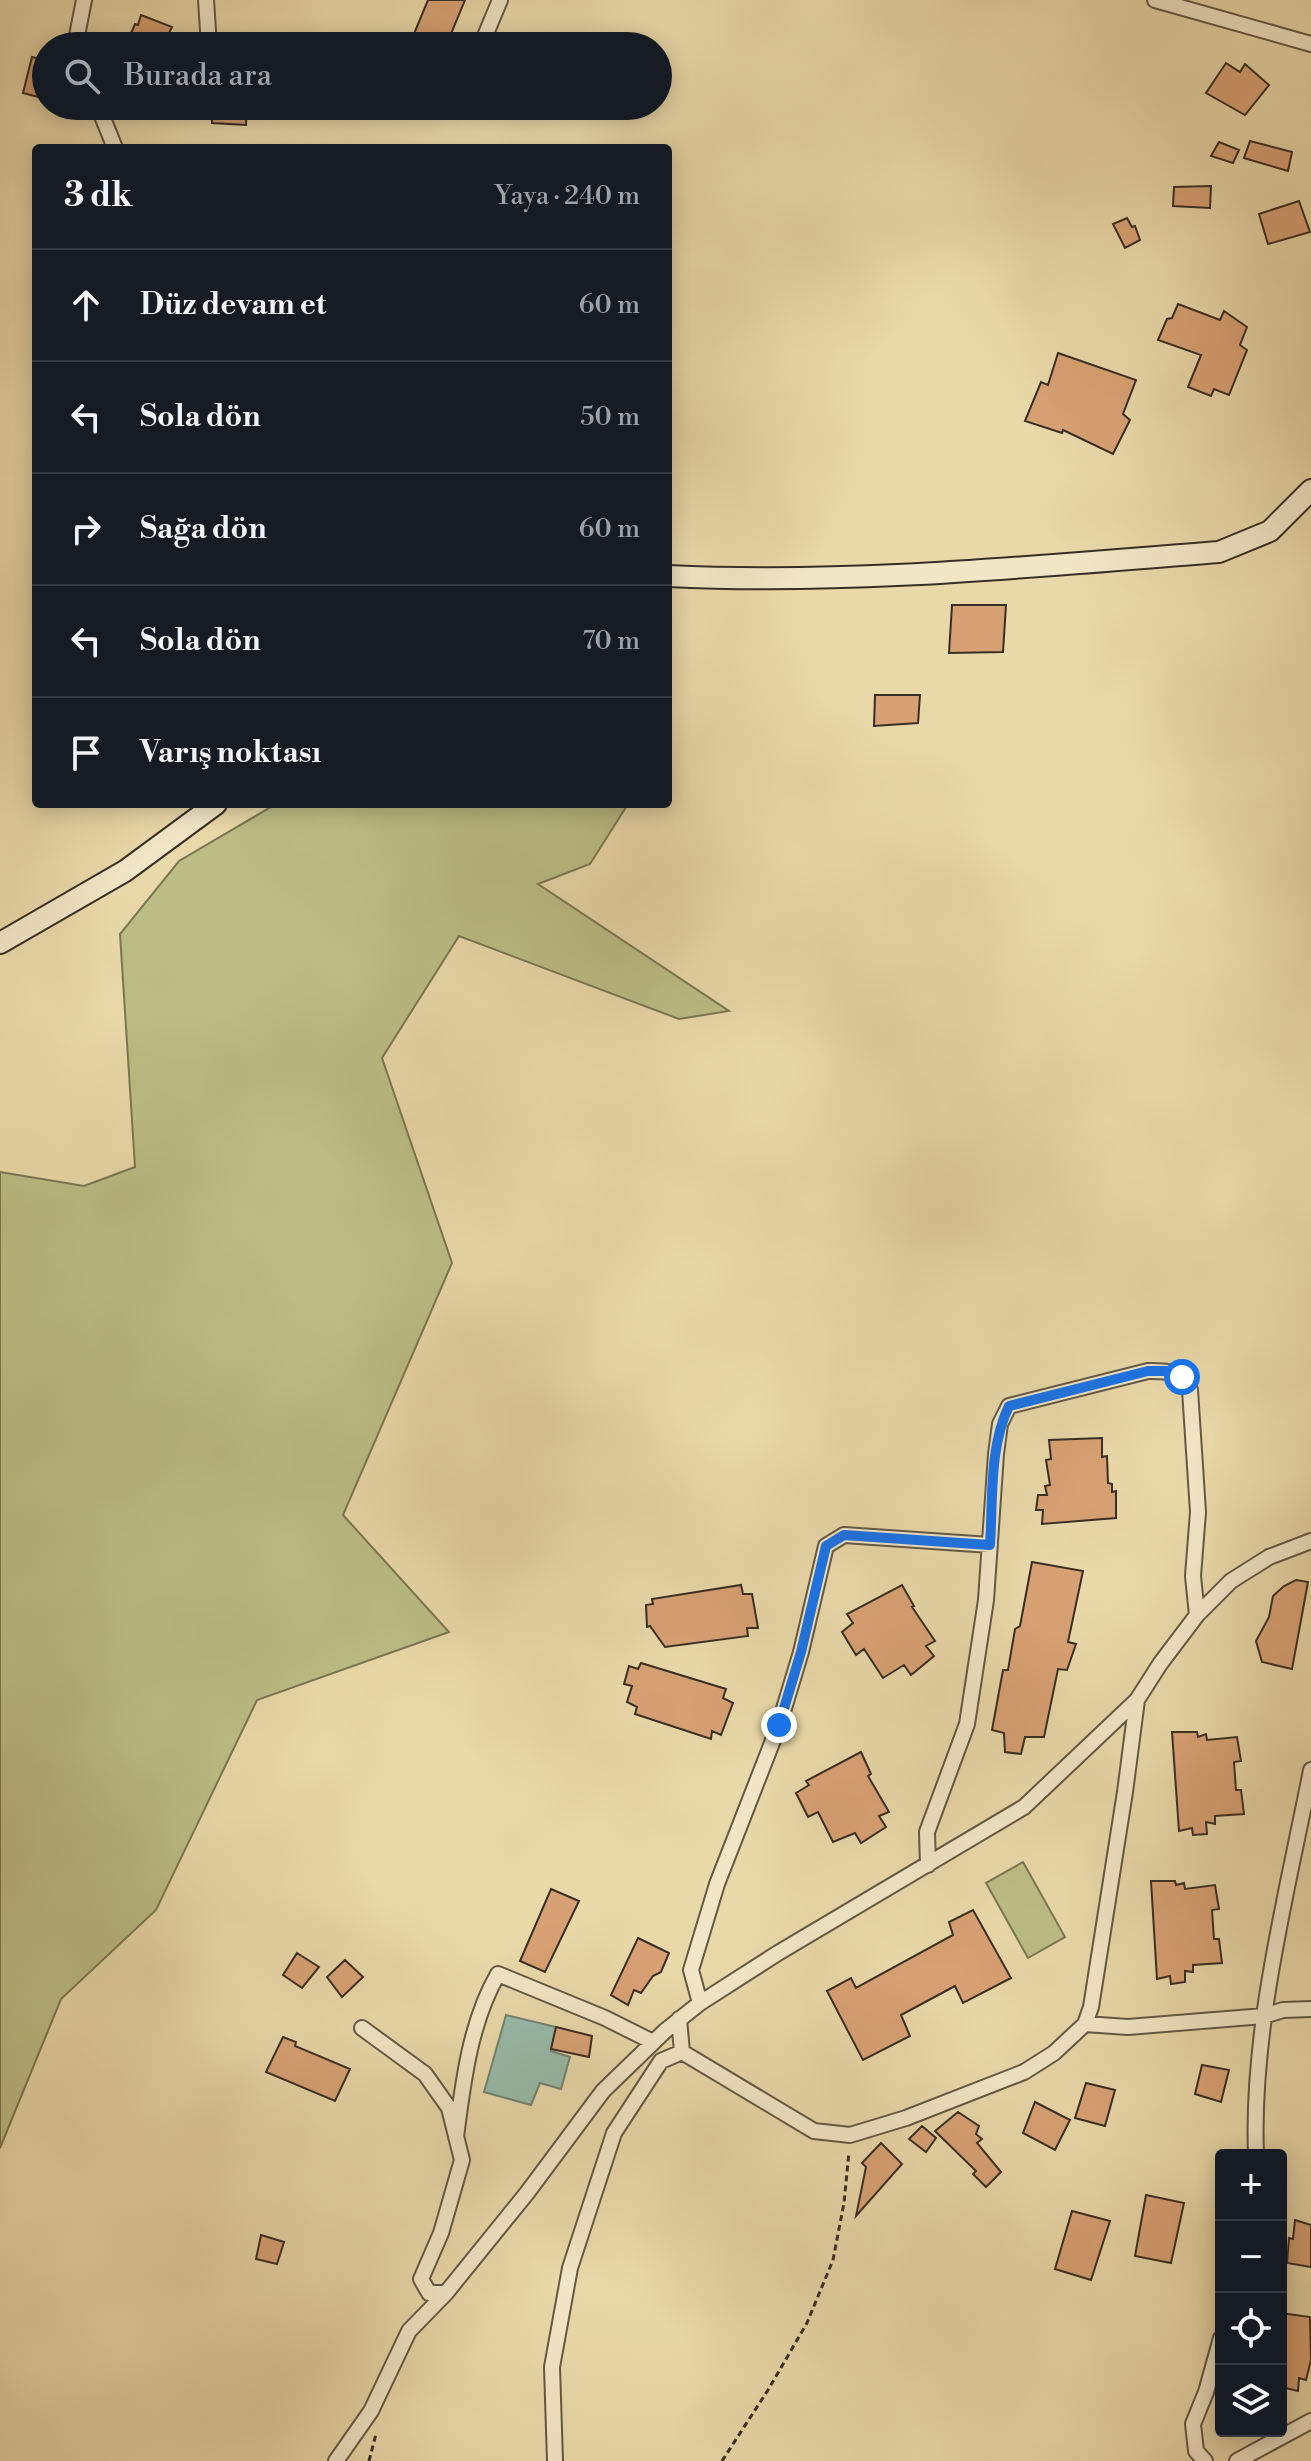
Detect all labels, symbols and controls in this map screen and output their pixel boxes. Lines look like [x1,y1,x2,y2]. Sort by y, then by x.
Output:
search box [32,32,672,120]
icon: search [60,54,104,98]
text: Burada ara [124,57,272,95]
text: 3 dk [64,175,132,217]
text: Yaya · 240 m [495,180,640,212]
icon: ahead [64,283,108,327]
text: Düz devam et [140,286,326,324]
text: 60 m [579,289,640,321]
icon: left [64,395,108,439]
text: Sola dön [140,398,261,436]
text: 50 m [580,401,640,433]
icon: right [64,507,108,551]
text: Sağa dön [140,510,267,548]
text: 60 m [579,513,640,545]
icon: left [64,619,108,663]
text: Sola dön [140,622,261,660]
text: 70 m [582,625,640,657]
icon: arrive [64,731,108,775]
text: Varış noktası [140,734,321,772]
route start [1164,1359,1200,1395]
route end [761,1707,797,1743]
map controls [1215,2149,1287,2437]
button: + [1215,2149,1287,2221]
button: − [1215,2221,1287,2293]
button: locate [1215,2293,1287,2365]
button: layers [1215,2365,1287,2437]

